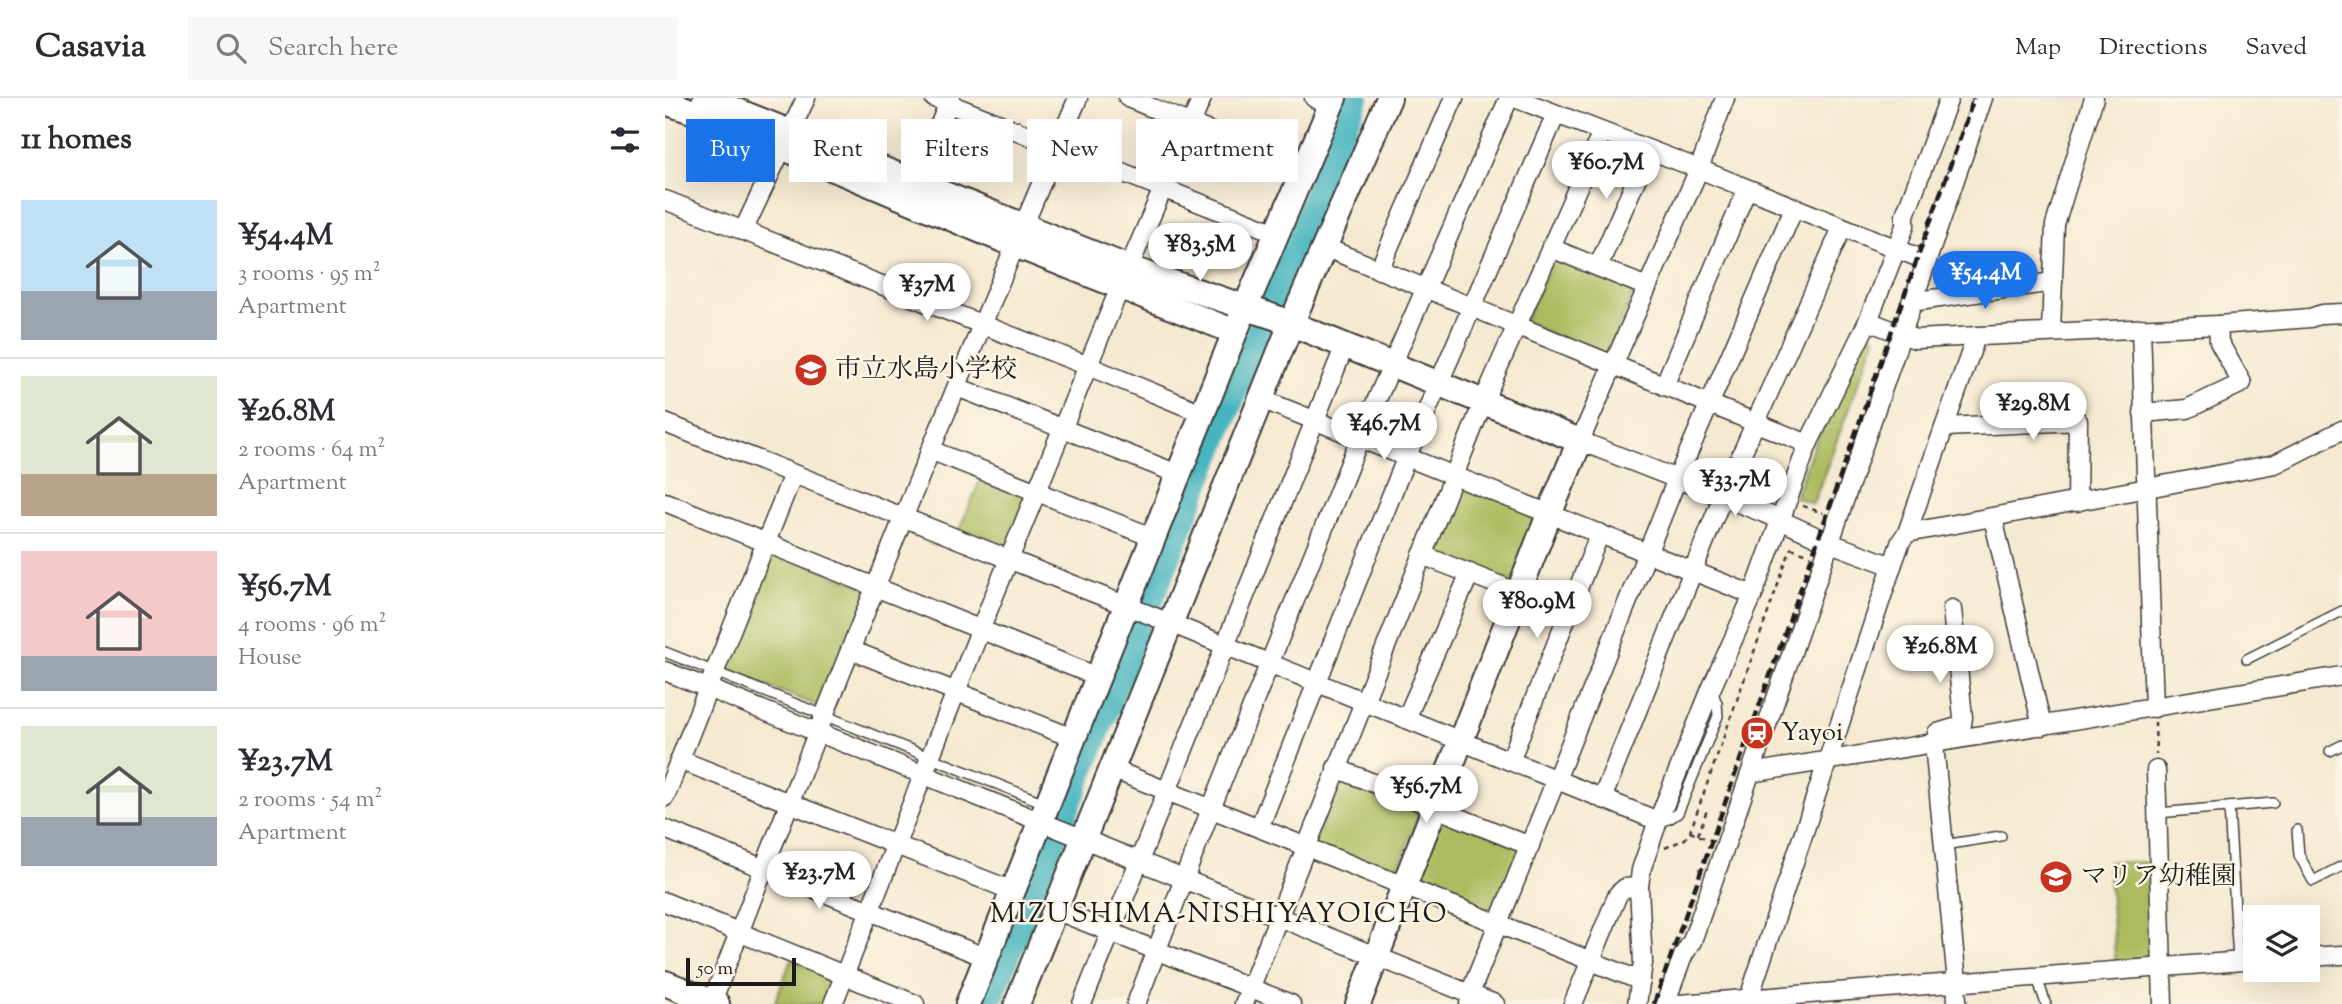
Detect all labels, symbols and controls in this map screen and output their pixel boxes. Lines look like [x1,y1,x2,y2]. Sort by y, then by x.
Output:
search box [188,17,678,80]
text: Casavia [35,24,146,72]
icon: search [212,29,250,67]
text: Search here [268,30,398,67]
text: Map [2015,31,2061,65]
text: Directions [2099,31,2207,65]
text: Saved [2245,31,2307,65]
text: 11 homes [21,119,132,162]
chip: Buy [686,119,775,182]
chip: Rent [789,119,887,182]
chip: Filters [901,119,1013,182]
chip: New [1027,119,1122,182]
chip: Apartment [1136,119,1298,182]
icon: filters [606,121,644,159]
pin: ¥60.7M [1549,141,1663,201]
text: ¥60.7M [1568,147,1644,180]
text: ¥54.4M [238,215,333,258]
pin: ¥83.5M [1143,223,1257,283]
icon: home [77,228,161,312]
text: ¥83.5M [1164,229,1236,262]
pin: ¥54.4M [1928,252,2042,311]
text: ¥54.4M [1949,257,2021,290]
text: 3 rooms · 95 m² [238,258,381,291]
pin: ¥37M [886,264,968,323]
text: ¥37M [899,269,955,302]
text: Apartment [238,291,347,324]
school or university icon: 市立水島小学校 [792,351,830,389]
place label: 市立水島小学校 [835,352,1017,389]
pin: ¥29.8M [1976,382,2090,442]
text: ¥29.8M [1996,388,2070,421]
text: ¥26.8M [238,391,335,434]
pin: ¥46.7M [1327,402,1441,462]
icon: home [77,404,161,488]
text: ¥46.7M [1347,408,1421,441]
text: 2 rooms · 64 m² [238,434,385,467]
pin: ¥33.7M [1678,458,1792,518]
text: ¥33.7M [1699,464,1771,497]
text: Apartment [238,467,347,500]
text: ¥56.7M [238,566,332,609]
icon: home [77,579,161,663]
pin: ¥80.9M [1480,580,1594,640]
text: ¥80.9M [1499,586,1575,619]
text: 4 rooms · 96 m² [238,609,386,642]
pin: ¥26.8M [1883,626,1997,685]
text: ¥26.8M [1903,631,1977,664]
text: House [238,642,302,675]
station icon: Yayoi [1738,714,1776,752]
place label: Yayoi [1781,715,1843,752]
text: ¥23.7M [238,741,333,784]
icon: home [77,754,161,838]
pin: ¥56.7M [1369,766,1483,825]
text: ¥56.7M [1390,771,1462,804]
text: 2 rooms · 54 m² [238,784,382,817]
text: Apartment [238,817,347,850]
pin: ¥23.7M [762,852,876,911]
text: ¥23.7M [783,857,855,890]
school or university icon: マリア幼稚園 [2037,858,2075,896]
place label: マリア幼稚園 [2081,859,2237,896]
district label: MIZUSHIMA-NISHIYAYOICHO [990,895,1448,935]
map controls [2243,905,2320,982]
button: layers [2243,905,2320,982]
scale bar [686,955,796,987]
text: 50 m [697,956,733,983]

